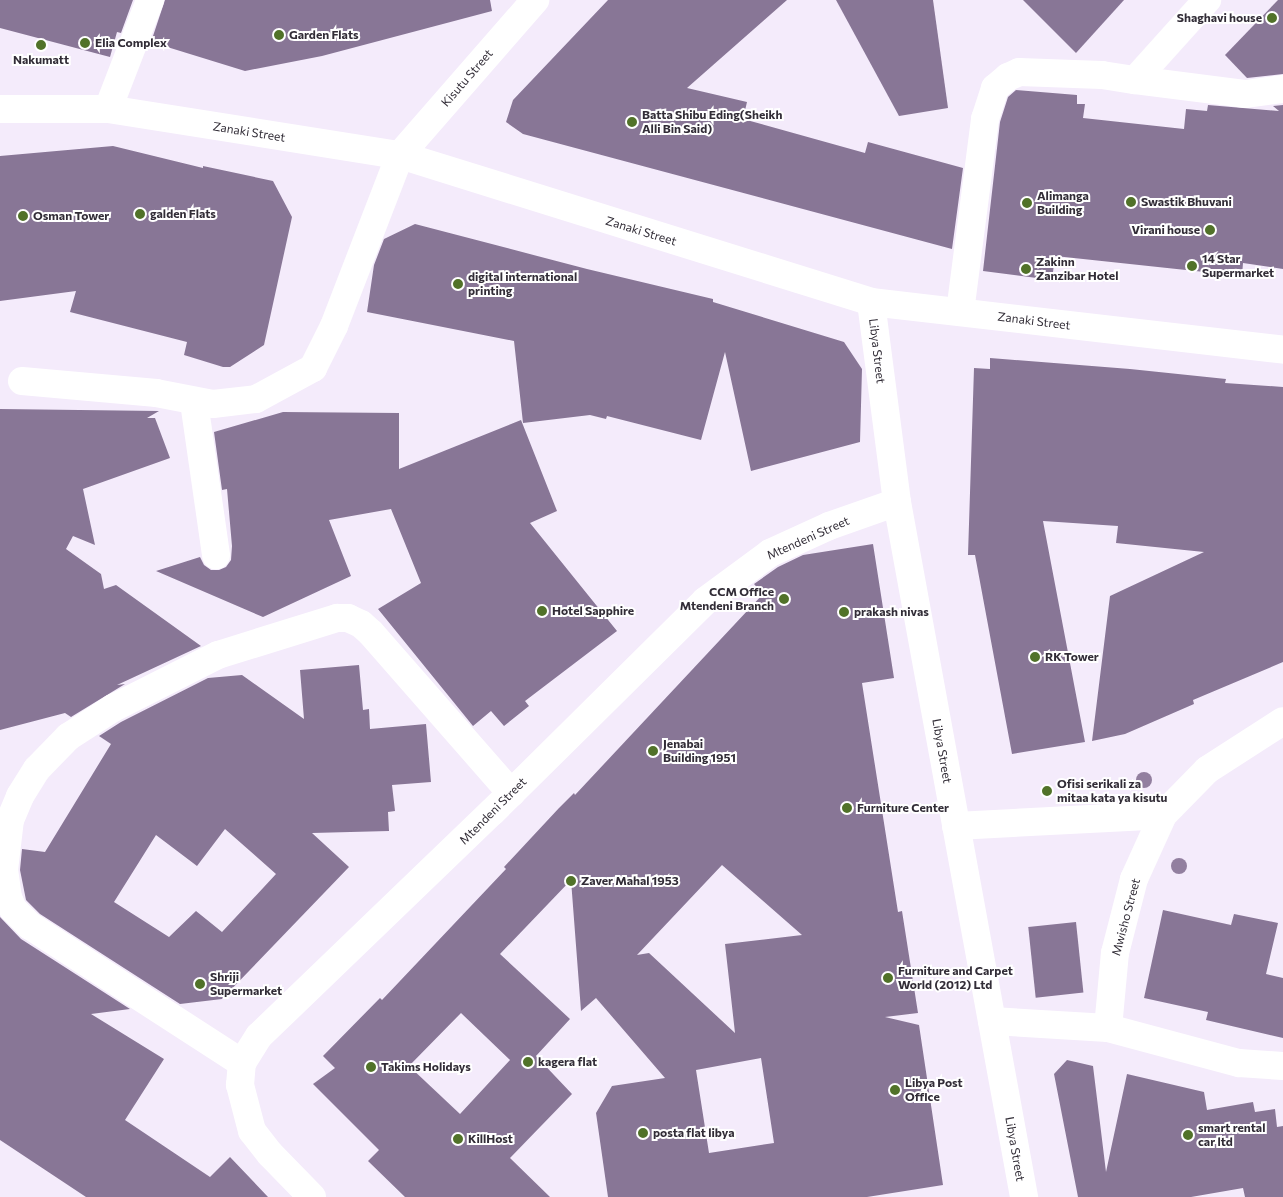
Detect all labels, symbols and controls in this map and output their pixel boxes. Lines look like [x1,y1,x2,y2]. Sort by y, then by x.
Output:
place label: Shaghavi house [1177,11,1262,25]
marker: Shaghavi house [1266,12,1278,24]
place label: Garden Flats [289,28,359,42]
marker: Garden Flats [273,29,285,41]
place label: Elia Complex [95,36,167,50]
marker: Elia Complex [79,37,91,49]
marker: Nakumatt [35,39,47,51]
street label: Kisutu Street [438,46,496,110]
place label: Nakumatt [13,53,69,67]
place label: Batta Shibu Eding(Sheikh Alli Bin Said) [642,108,782,136]
marker: Batta Shibu Eding(Sheikh Alli Bin Said) [626,116,638,128]
street label: Zanaki Street [212,119,286,145]
place label: Alimanga Building [1037,189,1089,217]
place label: Swastik Bhuvani [1141,195,1232,209]
marker: Swastik Bhuvani [1125,196,1137,208]
marker: Alimanga Building [1021,197,1033,209]
place label: galden Flats [150,207,216,221]
marker: galden Flats [134,208,146,220]
place label: Osman Tower [33,209,109,223]
marker: Osman Tower [17,210,29,222]
street label: Zanaki Street [604,213,678,249]
place label: Virani house [1132,223,1200,237]
marker: Virani house [1204,224,1216,236]
place label: 14 Star Supermarket [1202,252,1274,280]
place label: Zakinn Zanzibar Hotel [1036,255,1118,283]
marker: 14 Star Supermarket [1186,260,1198,272]
marker: Zakinn Zanzibar Hotel [1020,263,1032,275]
place label: digital international printing [468,270,577,298]
marker: digital international printing [452,278,464,290]
street label: Zanaki Street [997,309,1071,333]
street label: Libya Street [866,318,888,384]
street label: Mtendeni Street [765,513,851,563]
place label: CCM Office Mtendeni Branch [680,585,774,613]
marker: CCM Office Mtendeni Branch [778,593,790,605]
place label: Hotel Sapphire [552,604,634,618]
marker: Hotel Sapphire [536,605,548,617]
place label: prakash nivas [854,605,929,619]
marker: prakash nivas [838,606,850,618]
place label: RK Tower [1045,650,1099,664]
marker: RK Tower [1029,651,1041,663]
street label: Libya Street [929,718,955,784]
place label: Jenabai Building 1951 [663,737,736,765]
marker: Jenabai Building 1951 [647,745,659,757]
street label: Mtendeni Street [457,775,529,847]
place label: Ofisi serikali za mitaa kata ya kisutu [1057,777,1167,805]
marker: Ofisi serikali za mitaa kata ya kisutu [1041,785,1053,797]
place label: Furniture Center [857,801,949,815]
marker: Furniture Center [841,802,853,814]
place label: Zaver Mahal 1953 [581,874,679,888]
marker: Zaver Mahal 1953 [565,875,577,887]
street label: Mwisho Street [1109,877,1143,957]
place label: Furniture and Carpet World (2012) Ltd [898,964,1013,992]
place label: Shriji Supermarket [210,970,282,998]
marker: Furniture and Carpet World (2012) Ltd [882,972,894,984]
marker: Shriji Supermarket [194,978,206,990]
place label: kagera flat [538,1055,597,1069]
marker: kagera flat [522,1056,534,1068]
place label: Takims Holidays [381,1060,471,1074]
marker: Takims Holidays [365,1061,377,1073]
place label: Libya Post Office [905,1076,963,1104]
marker: Libya Post Office [889,1084,901,1096]
street label: Libya Street [1002,1116,1028,1182]
place label: smart rental car ltd [1198,1121,1265,1149]
place label: posta flat libya [653,1126,735,1140]
marker: posta flat libya [637,1127,649,1139]
marker: smart rental car ltd [1182,1129,1194,1141]
place label: KillHost [468,1132,513,1146]
marker: KillHost [452,1133,464,1145]

